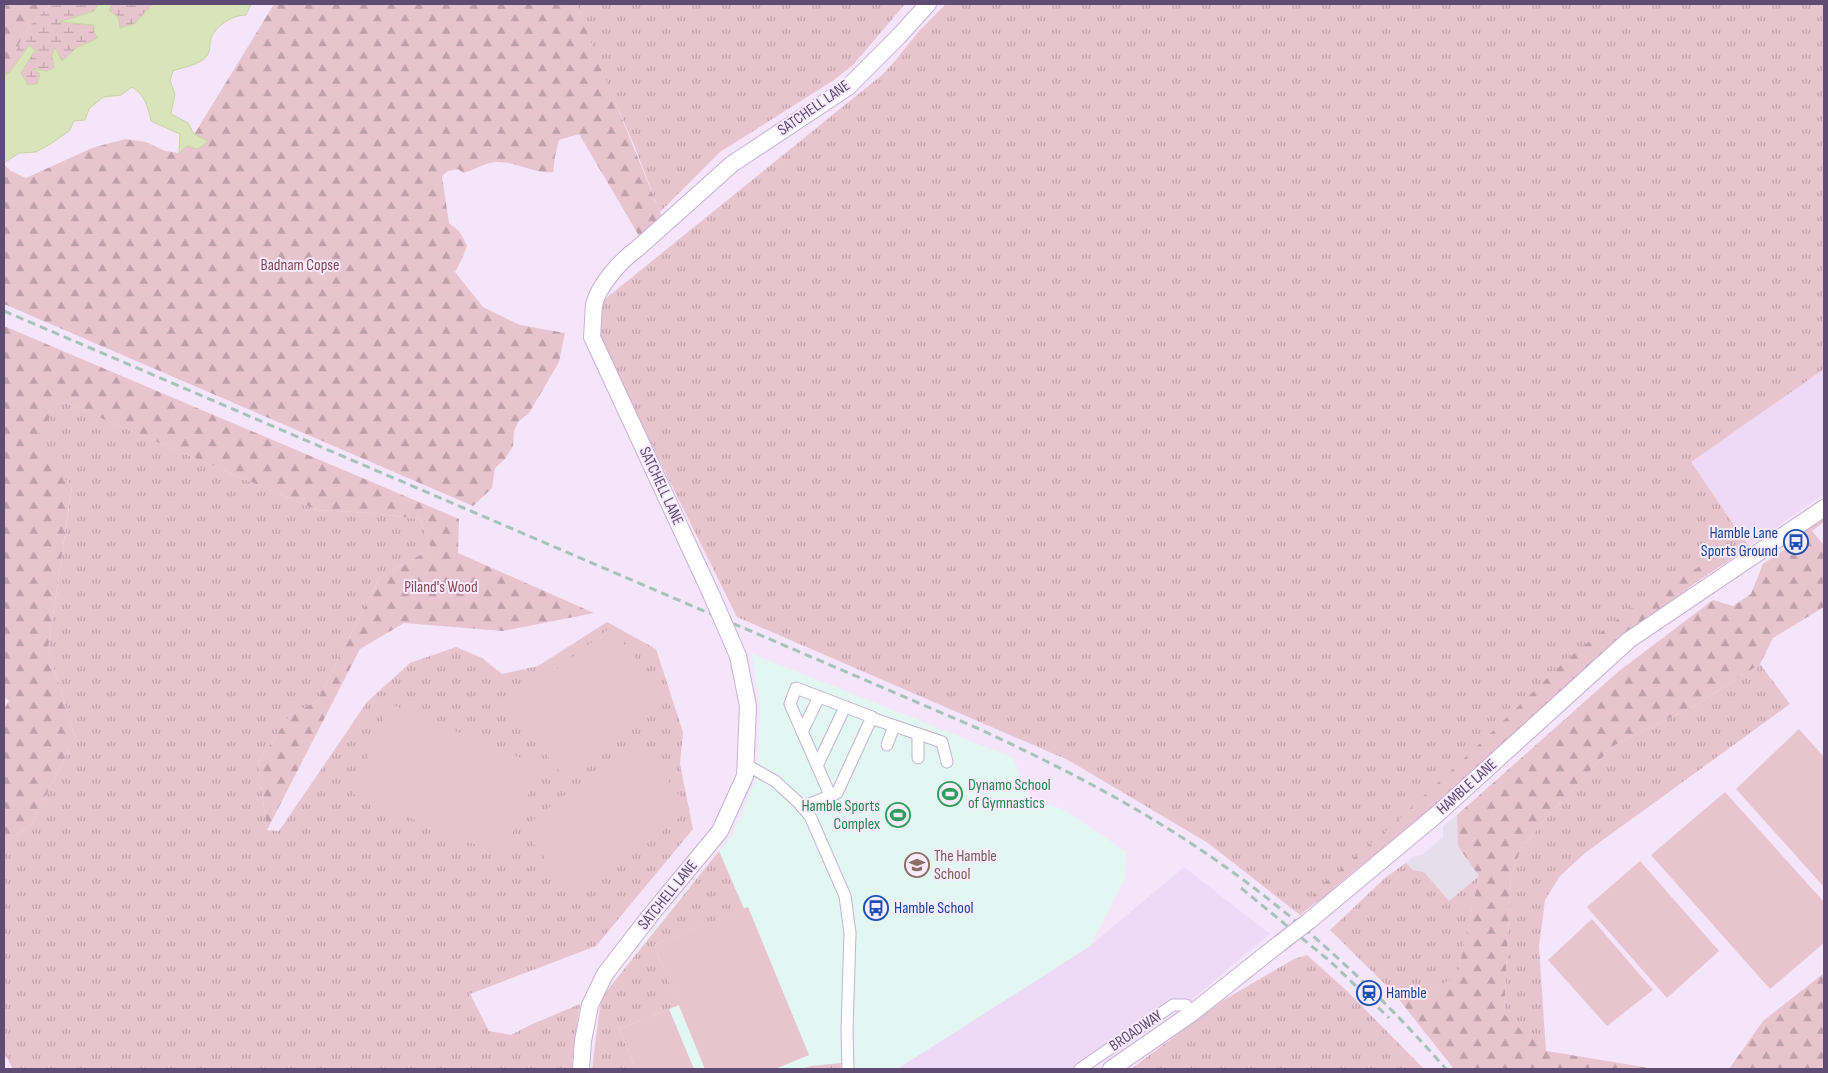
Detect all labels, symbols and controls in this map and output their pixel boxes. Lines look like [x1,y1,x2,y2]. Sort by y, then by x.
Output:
street label: SATCHELL LANE [774,76,854,140]
park label: Badnam Copse [261,256,339,275]
street label: SATCHELL LANE [635,444,687,528]
place label: Hamble Lane Sports Ground [1701,524,1778,561]
bus stop icon: Hamble Lane Sports Ground [1783,529,1809,555]
park label: Piland's Wood [404,578,478,597]
street label: HAMBLE LANE [1433,755,1501,819]
place label: Dynamo School of Gymnastics [968,776,1051,813]
sports icon: Dynamo School of Gymnastics [937,781,963,807]
place label: Hamble Sports Complex [801,797,880,834]
sports icon: Hamble Sports Complex [885,802,911,828]
place label: The Hamble School [934,847,997,884]
school or university icon: The Hamble School [904,852,930,878]
street label: SATCHELL LANE [634,856,702,934]
bus stop icon: Hamble School [863,895,889,921]
place label: Hamble School [894,899,974,918]
station icon: Hamble [1356,980,1382,1006]
place label: Hamble [1386,984,1427,1003]
street label: BROADWAY [1106,1006,1166,1056]

